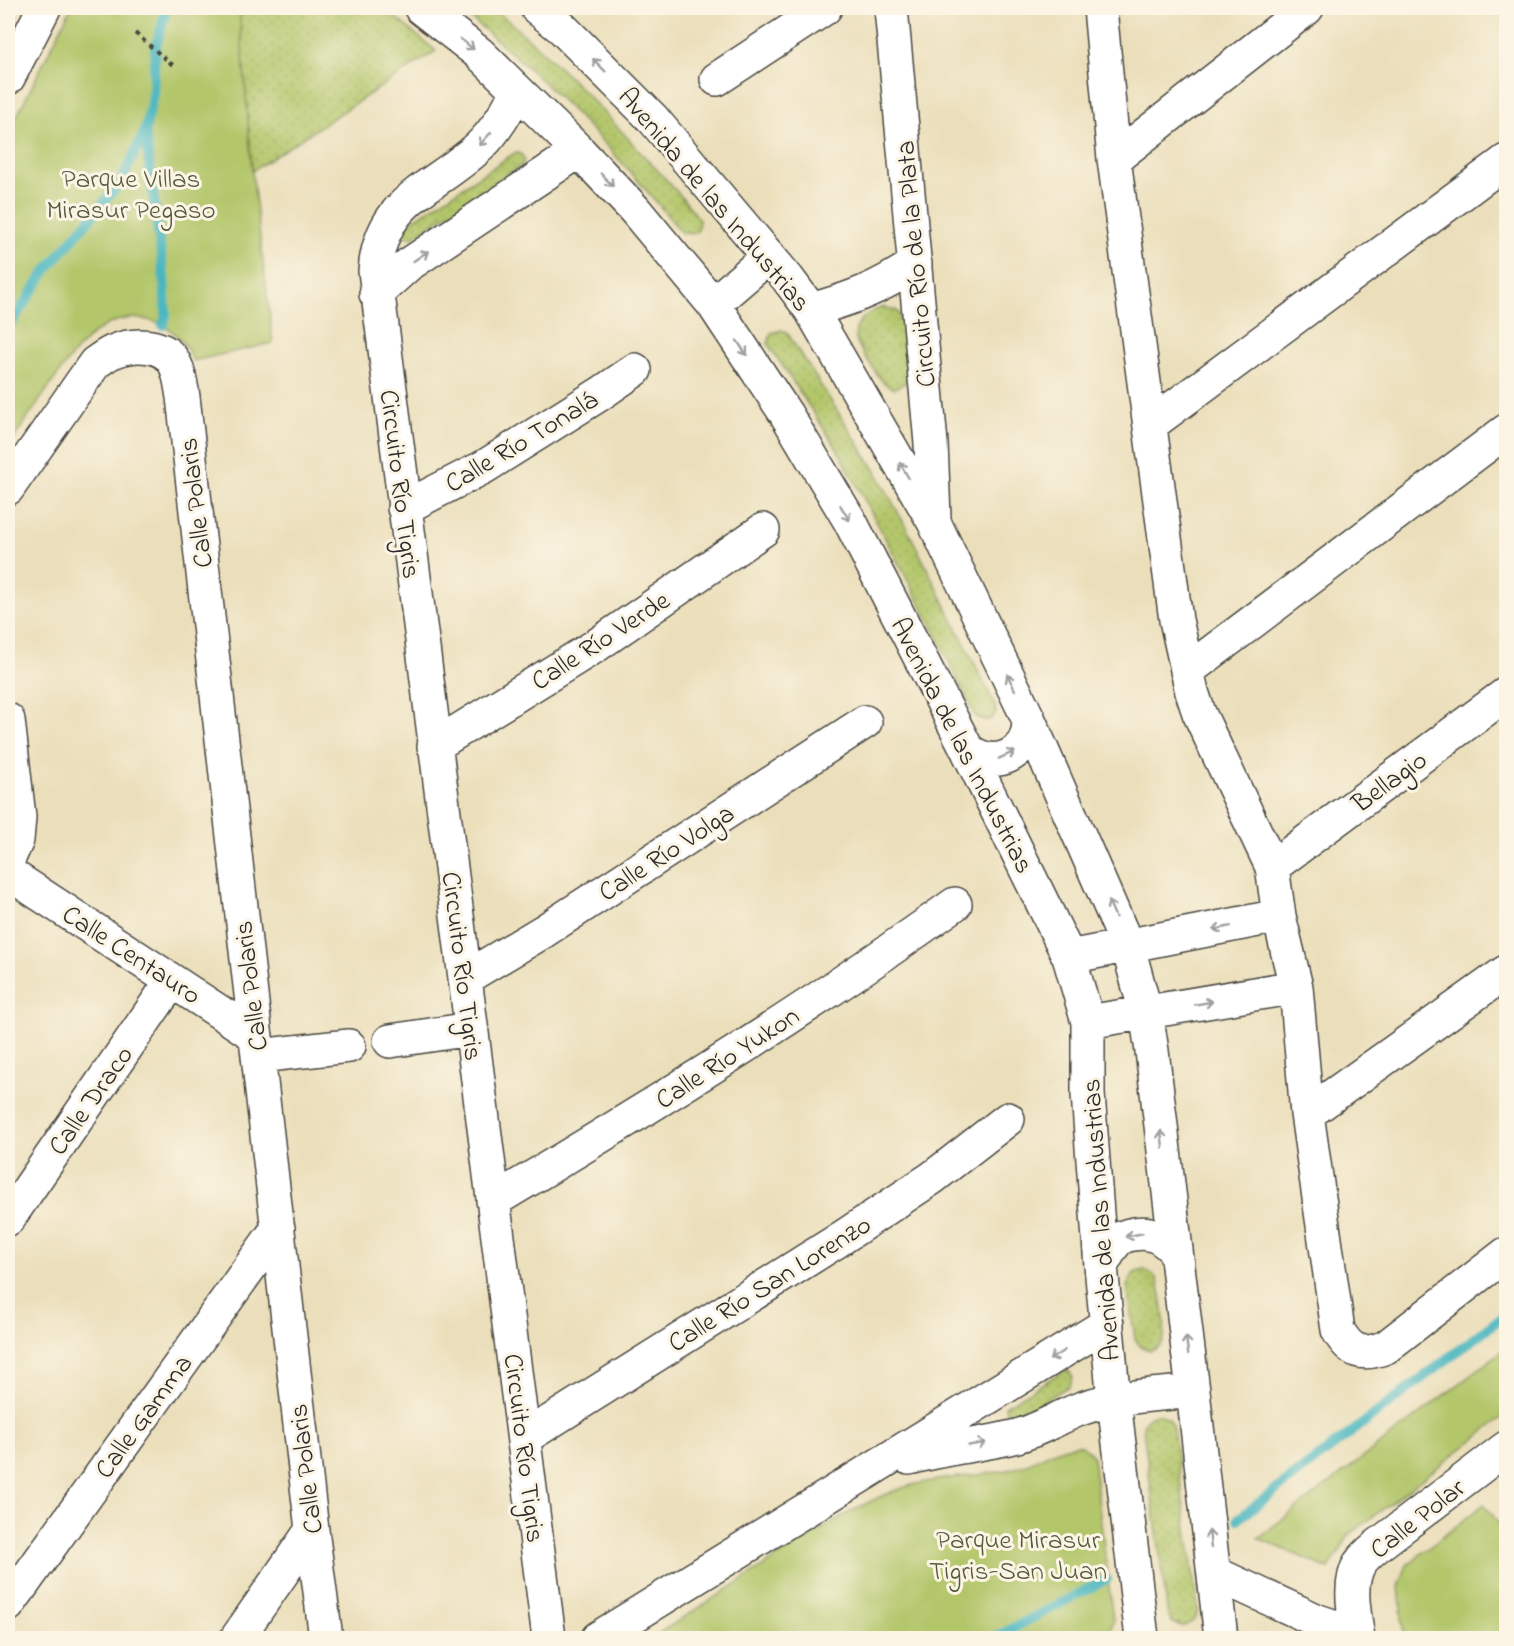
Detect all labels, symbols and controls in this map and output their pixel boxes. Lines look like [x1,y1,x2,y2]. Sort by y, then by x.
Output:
one-way arrow [459,37,475,50]
one-way arrow [591,57,606,72]
street label: Avenida de las Industrias [607,80,819,321]
one-way arrow [478,132,492,147]
street label: Circuito Río de la Plata [887,139,948,389]
park label: Parque Villas Mirasur Pegaso [46,161,216,231]
one-way arrow [599,172,613,187]
one-way arrow [413,250,429,262]
one-way arrow [736,339,748,356]
street label: Calle Río Tonalá [438,382,607,504]
street label: Circuito Río Tigris [368,388,429,581]
street label: Calle Polaris [170,435,225,570]
one-way arrow [898,462,910,479]
one-way arrow [840,504,852,521]
street label: Calle Río Verde [524,582,679,702]
street label: Avenida de las Industrias [879,611,1042,881]
one-way arrow [1004,673,1016,691]
street label: Bellagio [1344,742,1436,824]
one-way arrow [998,749,1016,760]
street label: Calle Río Volga [592,796,743,913]
street label: Circuito Río Tigris [430,870,491,1063]
street label: Calle Centauro [53,896,208,1016]
one-way arrow [1106,900,1117,919]
street label: Calle Polaris [225,918,280,1053]
one-way arrow [1213,923,1232,934]
one-way arrow [1194,997,1213,1008]
street label: Calle Río Yukon [649,998,808,1120]
street label: Calle Draco [40,1039,144,1164]
street label: Avenida de las Industrias [1073,1077,1132,1362]
one-way arrow [1156,1130,1167,1150]
street label: Calle Río San Lorenzo [661,1207,879,1363]
one-way arrow [1125,1229,1144,1241]
one-way arrow [1182,1335,1193,1355]
street label: Calle Gamma [87,1347,204,1488]
one-way arrow [1049,1349,1066,1361]
street label: Circuito Río Tigris [492,1352,553,1545]
street label: Calle Polaris [280,1401,335,1536]
one-way arrow [966,1438,986,1449]
street label: Calle Polar [1362,1470,1475,1570]
park label: Parque Mirasur Tigris-San Juan [929,1522,1107,1592]
one-way arrow [1204,1529,1215,1549]

